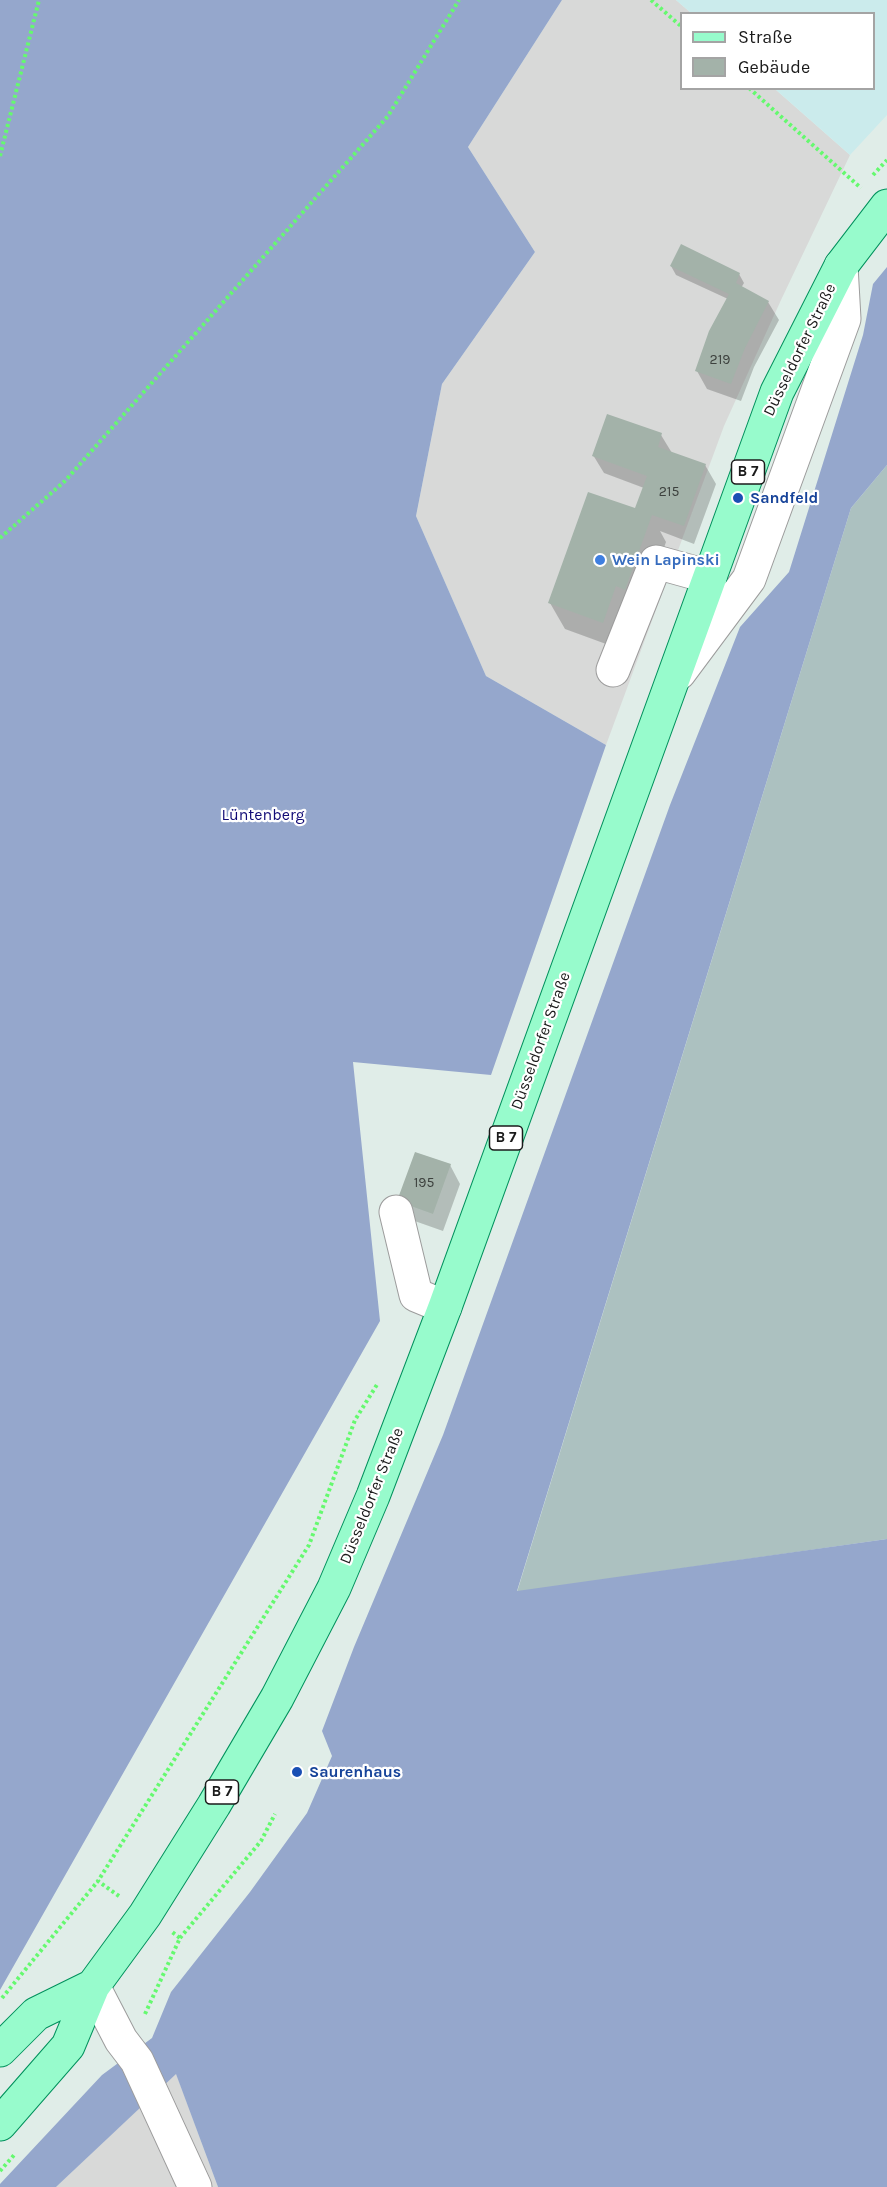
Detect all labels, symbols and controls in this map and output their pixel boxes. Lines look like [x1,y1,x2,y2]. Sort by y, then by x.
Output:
legend [680,12,875,90]
text: Straße [738,26,792,48]
text: Gebäude [738,56,810,78]
street label: Düsseldorfer Straße [760,280,840,420]
house number: 219 [710,352,730,368]
road number: B 7 [732,460,764,484]
house number: 215 [659,484,679,500]
place label: Sandfeld [750,488,818,508]
marker: Sandfeld [731,491,745,505]
place label: Wein Lapinski [612,550,720,570]
marker: Wein Lapinski [593,553,607,567]
park label: Lüntenberg [222,805,304,825]
street label: Düsseldorfer Straße [507,969,575,1113]
road number: B 7 [490,1126,522,1150]
house number: 195 [414,1175,434,1191]
street label: Düsseldorfer Straße [336,1425,408,1567]
place label: Saurenhaus [309,1762,401,1782]
marker: Saurenhaus [290,1765,304,1779]
road number: B 7 [206,1780,238,1804]

